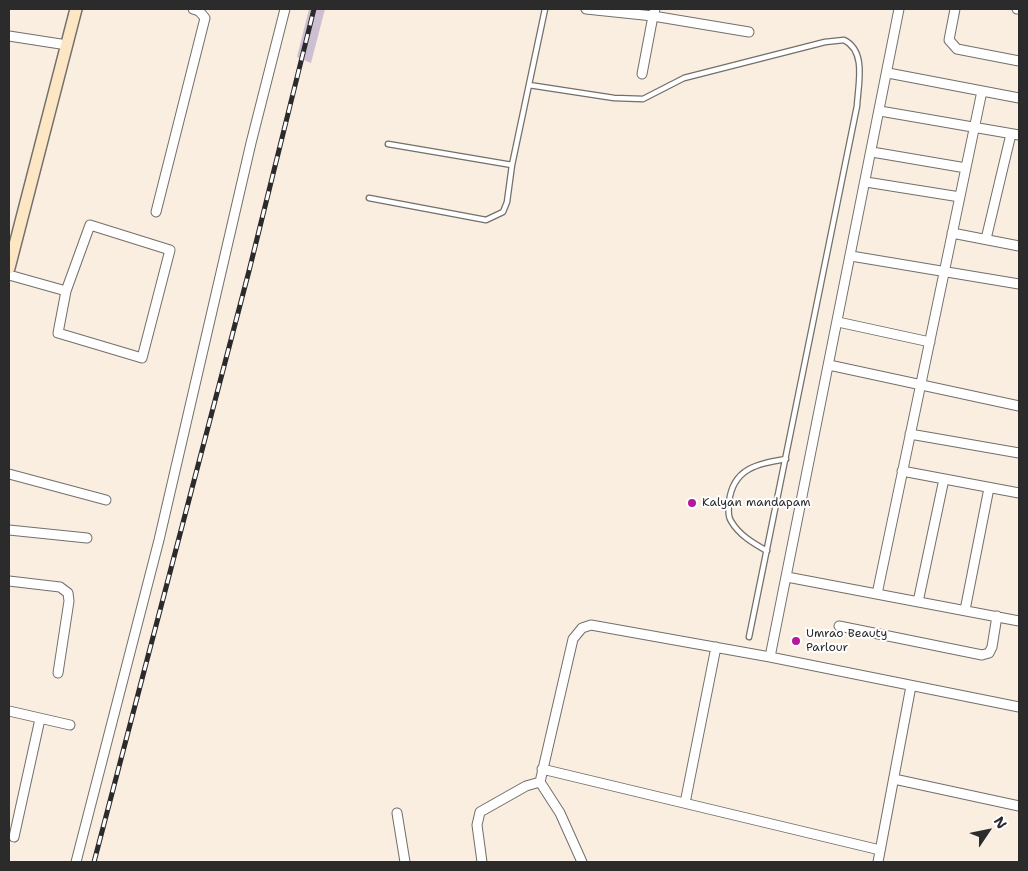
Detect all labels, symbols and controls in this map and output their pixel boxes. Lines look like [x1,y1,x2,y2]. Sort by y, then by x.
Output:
place label: Kalyan mandapam [702,496,811,510]
marker: Kalyan mandapam [686,497,698,509]
place label: Umrao Beauty Parlour [806,627,887,655]
marker: Umrao Beauty Parlour [790,635,802,647]
north arrow [963,806,1013,856]
text: N [990,813,1011,832]

